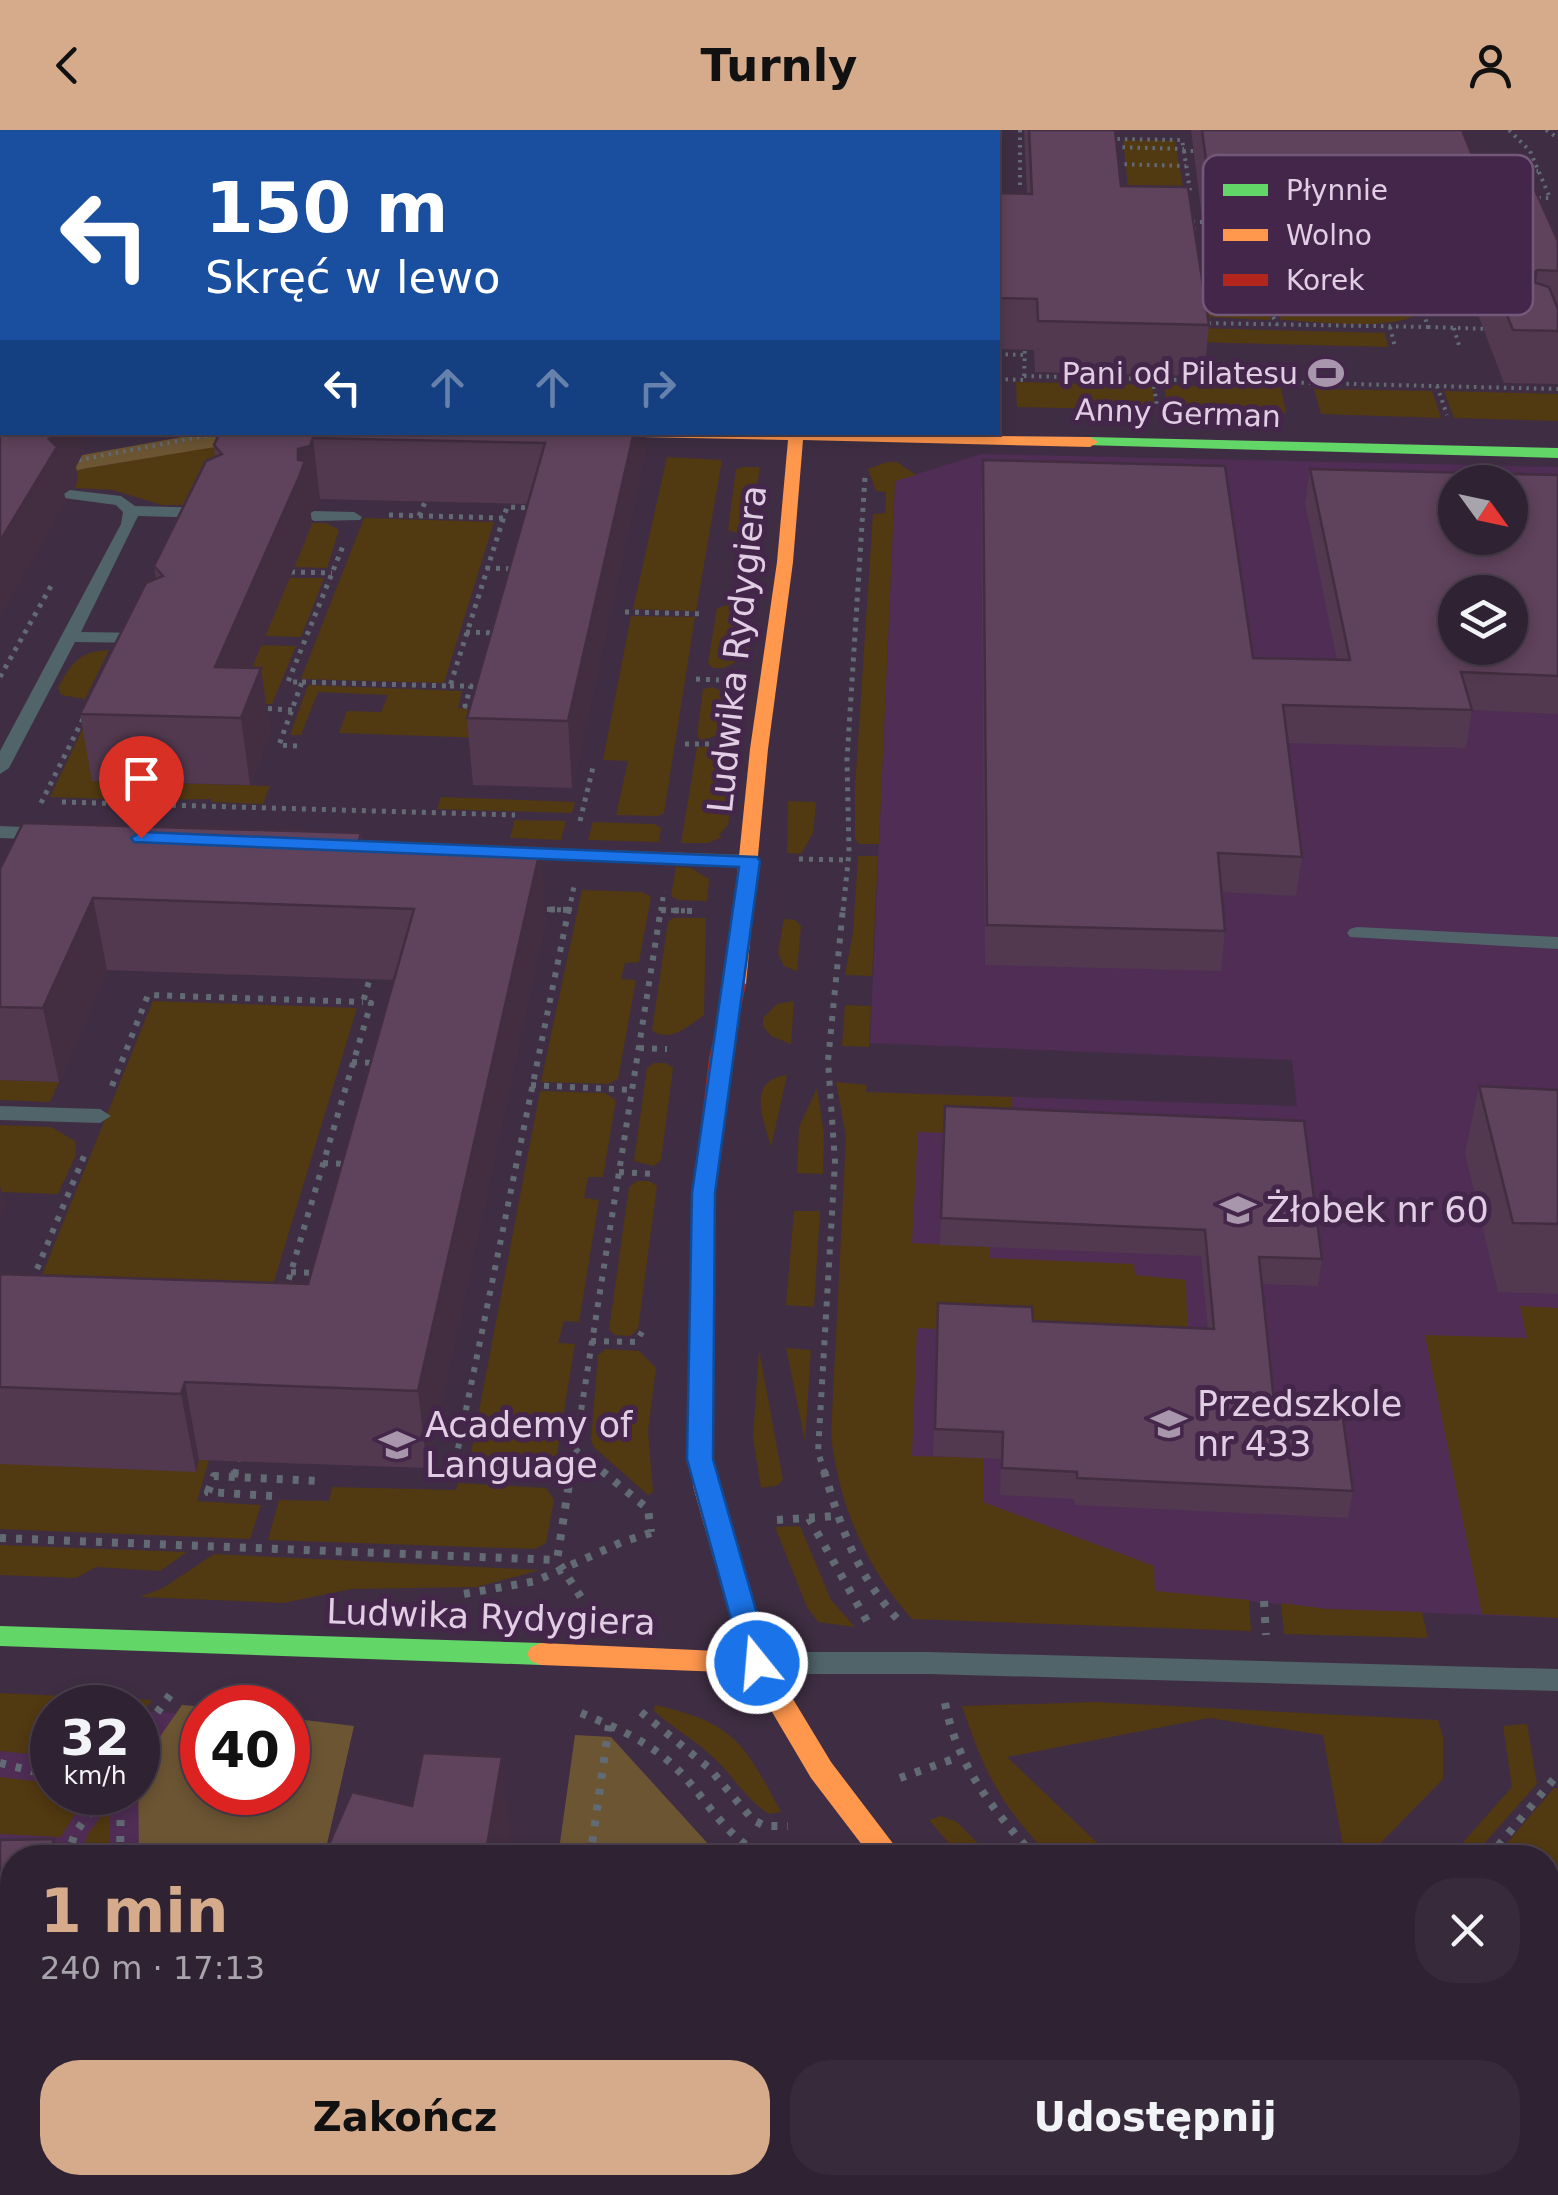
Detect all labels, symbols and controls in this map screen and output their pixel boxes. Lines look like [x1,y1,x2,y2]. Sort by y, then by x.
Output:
icon: back [40,38,95,93]
icon: person [1463,38,1518,93]
text: Turnly [701,39,857,92]
legend [1203,155,1533,315]
text: 150 m [205,167,448,249]
icon: left [40,170,170,300]
text: Płynnie [1286,174,1388,207]
text: Wolno [1286,219,1372,252]
text: Skręć w lewo [205,251,501,304]
text: Korek [1286,264,1365,297]
sports icon: Pani od Pilatesu [1307,354,1345,392]
place label: Pani od Pilatesu [1062,356,1298,391]
icon: left [315,360,370,415]
icon: ahead [420,360,475,415]
icon: ahead [525,360,580,415]
icon: right [630,360,685,415]
street label: Anny German [1074,392,1282,434]
north arrow [1438,465,1528,555]
map controls [1438,465,1528,665]
street label: Ludwika Rydygiera [700,483,774,815]
button: layers [1438,575,1528,665]
pin [99,736,184,839]
icon: arrive [114,751,169,806]
place label: Żłobek nr 60 [1266,1189,1489,1230]
school or university icon: Żłobek nr 60 [1219,1191,1257,1229]
place label: Przedszkole nr 433 [1197,1384,1402,1464]
place label: Academy of Language [425,1405,633,1485]
school or university icon: Przedszkole nr 433 [1150,1405,1188,1443]
school or university icon: Academy of Language [378,1426,416,1464]
street label: Ludwika Rydygiera [326,1591,656,1643]
position arrow [705,1611,809,1715]
speed limit sign: 40 [180,1685,310,1815]
text: 32 [60,1709,130,1767]
text: km/h [63,1761,127,1790]
text: 1 min [40,1876,228,1946]
button: close [1415,1878,1520,1983]
text: 240 m · 17:13 [40,1949,265,1987]
button: Zakończ [40,2060,770,2175]
button: Udostępnij [790,2060,1520,2175]

